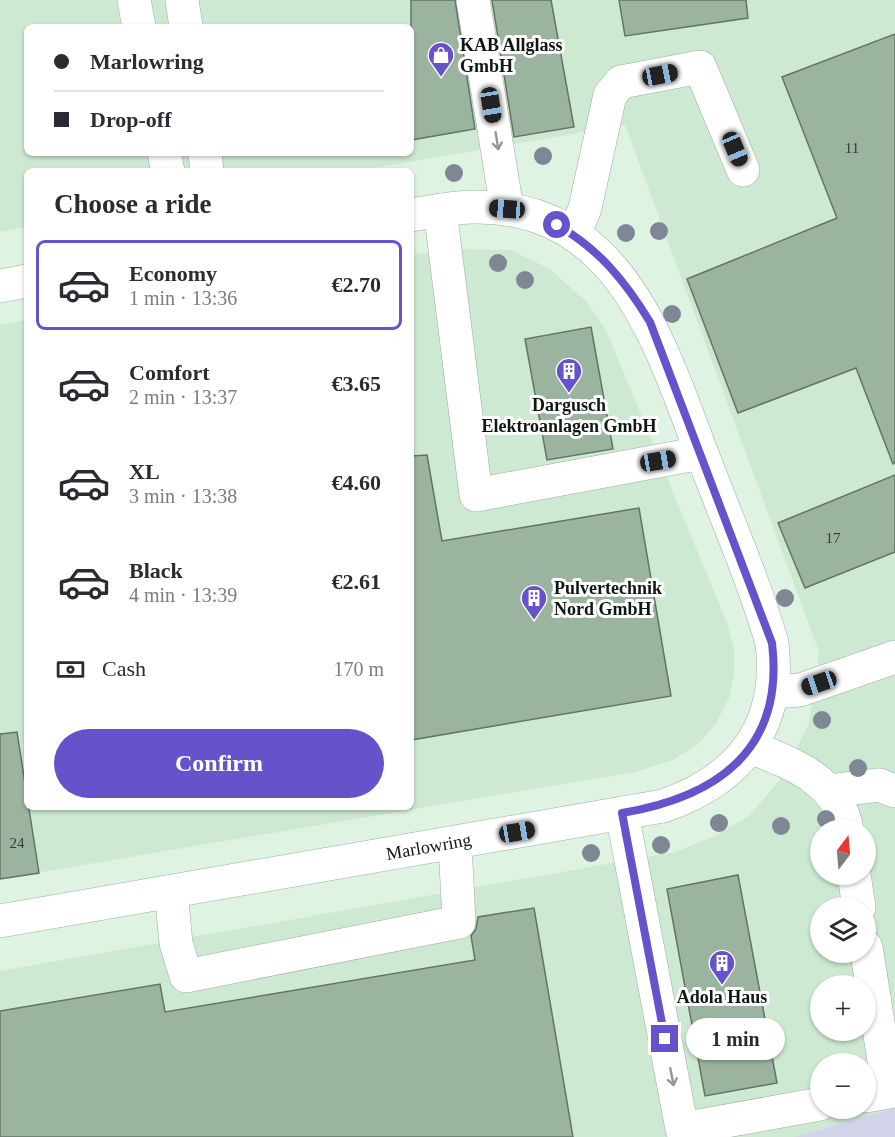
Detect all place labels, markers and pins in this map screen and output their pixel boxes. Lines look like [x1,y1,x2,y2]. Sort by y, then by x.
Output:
place label: KAB Allglass GmbH [460,35,563,76]
shop icon: KAB Allglass GmbH [426,40,456,78]
building icon: Dargusch Elektroanlagen GmbH [554,356,584,394]
place label: Dargusch Elektroanlagen GmbH [481,395,657,436]
place label: Pulvertechnik Nord GmbH [554,578,662,619]
building icon: Pulvertechnik Nord GmbH [519,583,549,621]
building icon: Adola Haus [707,948,737,986]
place label: Adola Haus [677,987,767,1007]

